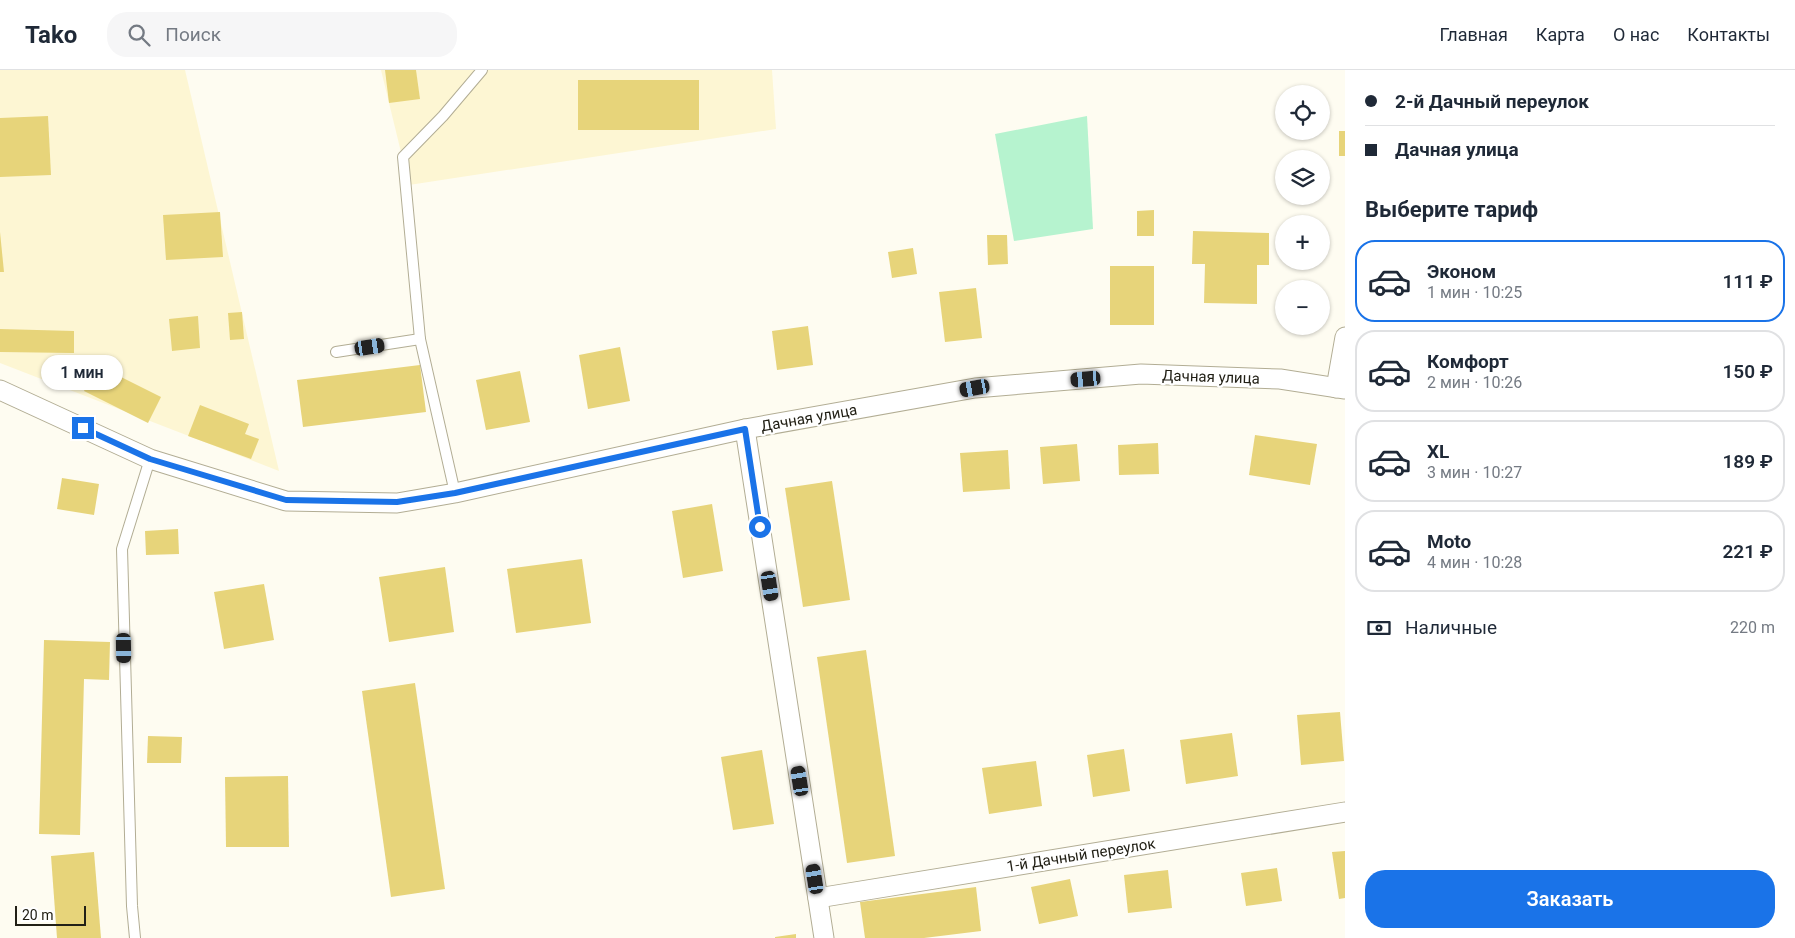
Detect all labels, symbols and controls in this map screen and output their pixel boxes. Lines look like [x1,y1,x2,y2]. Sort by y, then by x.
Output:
search box [107,12,457,57]
text: Tako [25,21,77,49]
icon: search [125,21,153,49]
text: Поиск [165,23,221,46]
text: Главная [1439,24,1508,45]
text: Карта [1536,24,1585,45]
text: О нас [1613,24,1659,45]
text: Контакты [1687,24,1770,45]
map controls [1275,85,1330,335]
button: locate [1275,85,1330,140]
text: 2-й Дачный переулок [1395,90,1589,113]
text: Дачная улица [1395,138,1519,161]
button: layers [1275,150,1330,205]
text: Выберите тариф [1365,197,1538,222]
button: + [1275,215,1330,270]
icon: car [1367,259,1412,304]
text: Эконом [1427,260,1496,283]
text: 111 ₽ [1722,270,1773,293]
button: − [1275,280,1330,335]
text: 1 мин · 10:25 [1427,283,1522,302]
car [354,337,385,357]
icon: car [1367,349,1412,394]
text: Комфорт [1427,350,1509,373]
callout: 1 мин [42,356,124,390]
text: 150 ₽ [1722,360,1773,383]
text: 1 мин [60,363,104,382]
street label: Дачная улица [1162,366,1260,388]
car [1070,370,1101,388]
text: 2 мин · 10:26 [1427,373,1522,392]
car [958,378,991,398]
street label: Дачная улица [759,401,859,435]
route end [72,417,94,439]
icon: car [1367,439,1412,484]
text: XL [1427,440,1449,463]
text: 189 ₽ [1722,450,1773,473]
text: 3 мин · 10:27 [1427,463,1522,482]
route start [749,516,771,538]
icon: car [1367,529,1412,574]
text: Moto [1427,530,1471,553]
text: 221 ₽ [1722,540,1773,563]
text: 4 мин · 10:28 [1427,553,1522,572]
car [760,570,779,602]
icon: cash [1365,614,1393,642]
text: Наличные [1405,616,1497,639]
text: 220 m [1730,618,1775,637]
car [116,633,131,663]
car [790,765,809,797]
street label: 1-й Дачный переулок [1005,834,1157,876]
car [805,863,824,895]
button: Заказать [1365,870,1775,928]
scale bar [15,903,86,926]
text: 20 m [22,907,54,923]

